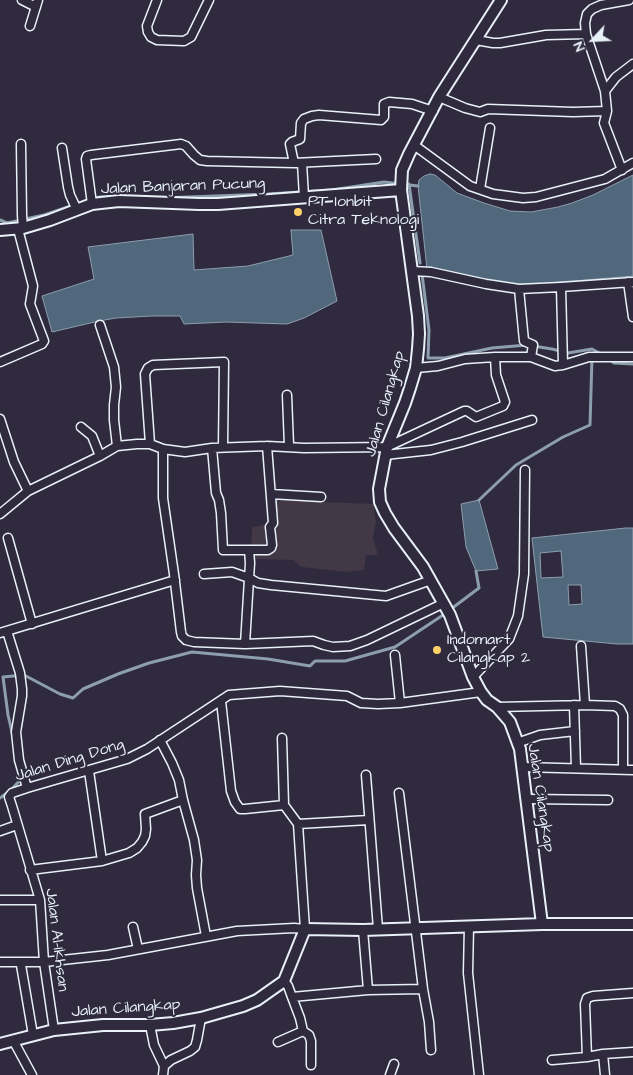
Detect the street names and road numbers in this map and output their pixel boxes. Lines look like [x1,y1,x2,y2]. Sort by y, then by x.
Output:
street label: Jalan Banjaran Pucung [101,175,265,199]
street label: Jalan Cilangkap [362,349,410,459]
street label: Jalan Ding Dong [13,735,127,787]
street label: Jalan Cilangkap [522,743,558,853]
street label: Jalan Al-Ikhsan [40,887,72,993]
street label: Jalan Cilangkap [71,996,181,1022]

